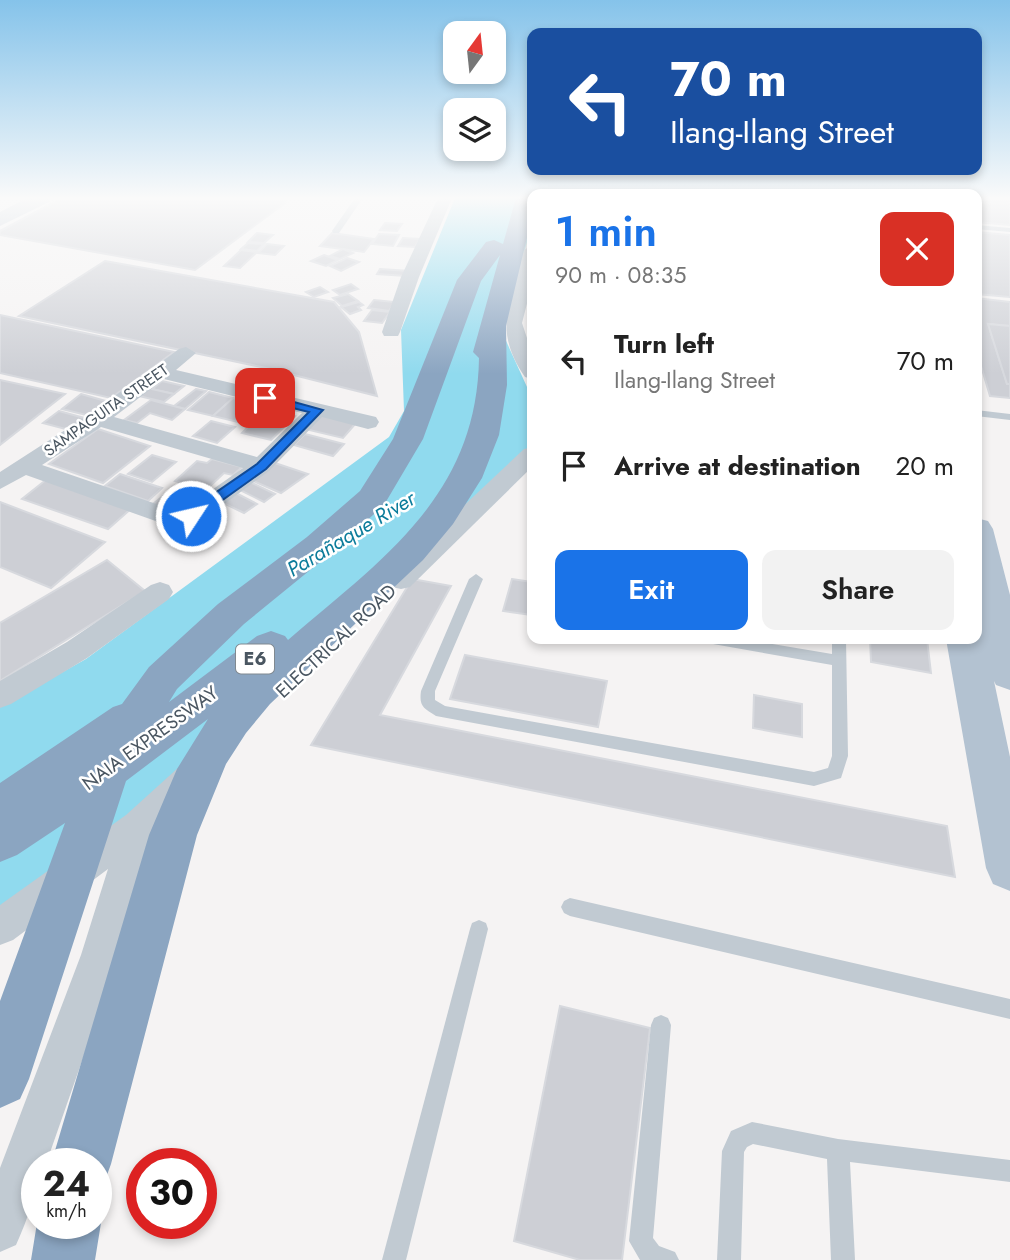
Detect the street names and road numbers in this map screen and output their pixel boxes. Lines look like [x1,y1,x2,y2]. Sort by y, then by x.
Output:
street label: SAMPAGUITA STREET [39,358,174,462]
street label: ELECTRICAL ROAD [270,578,402,704]
road number: E6 [236,644,274,674]
street label: NAIA EXPRESSWAY [76,679,224,797]

